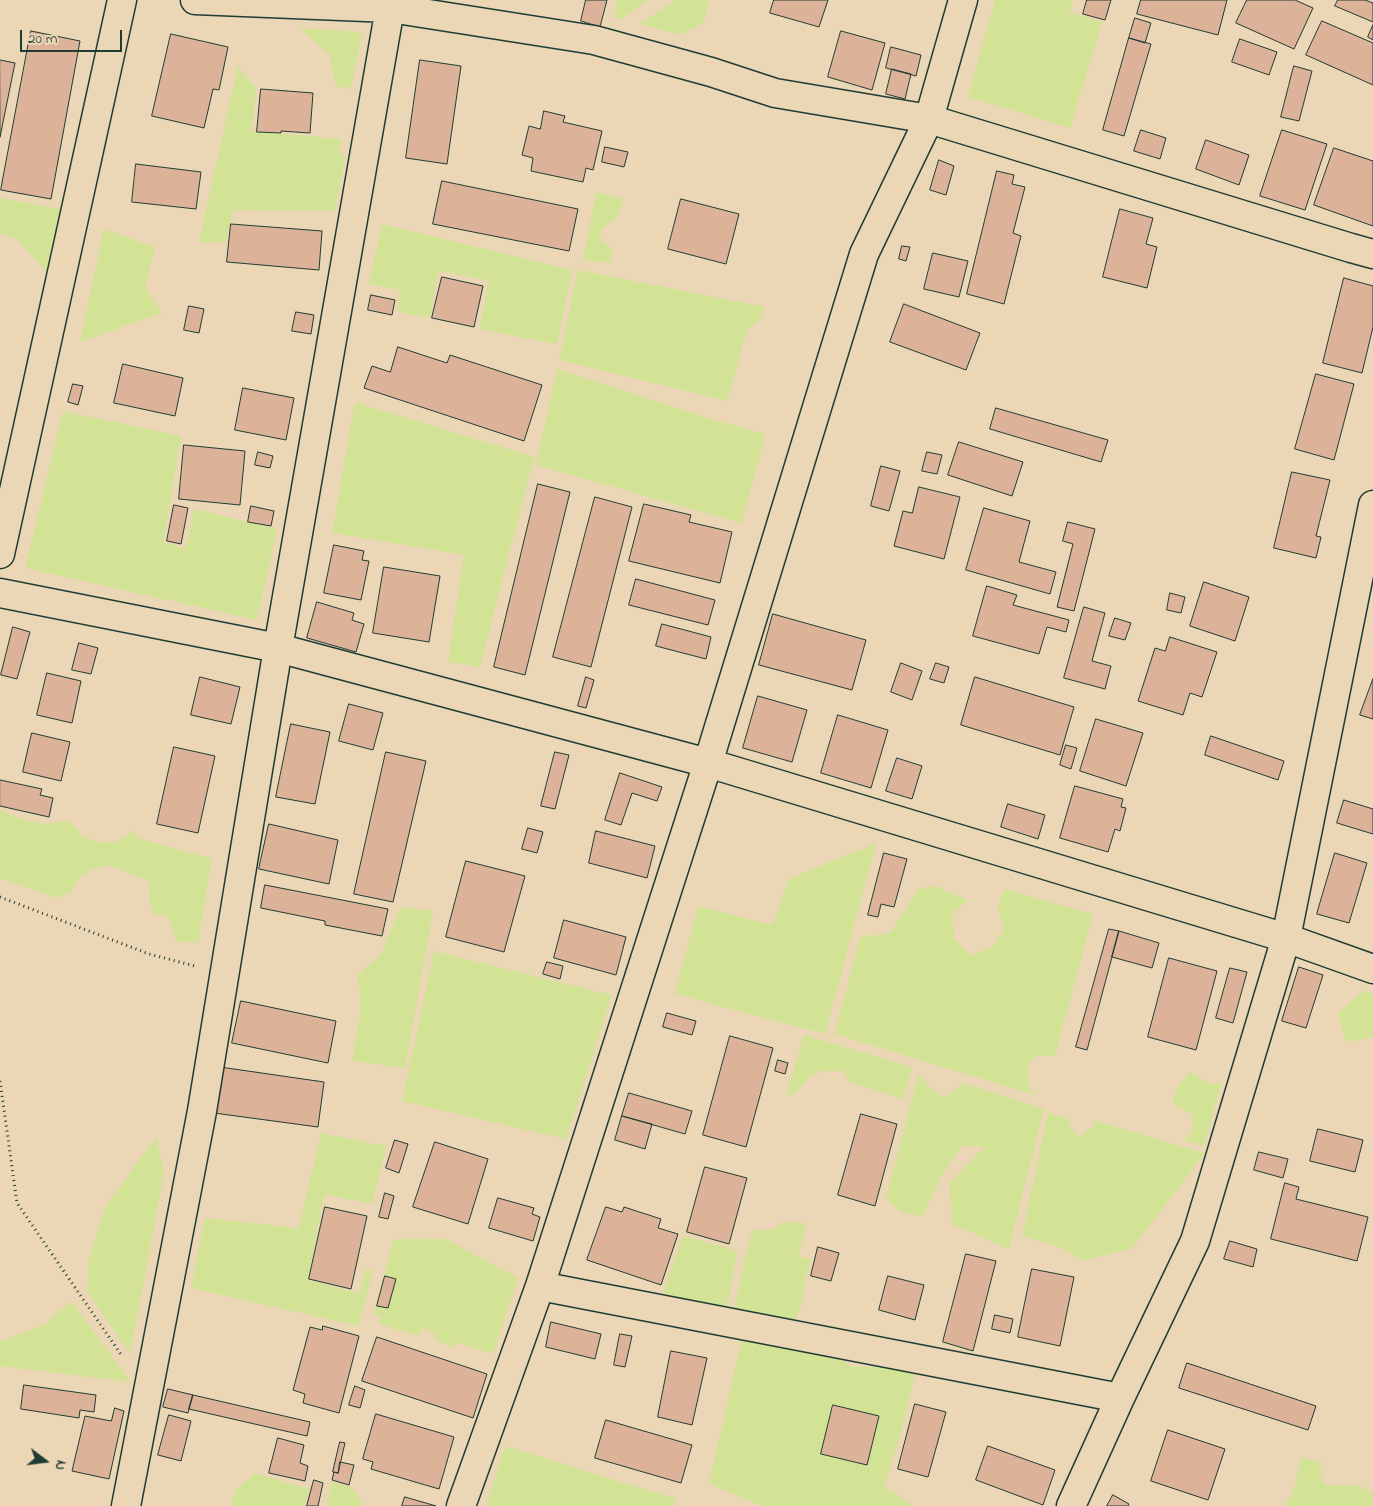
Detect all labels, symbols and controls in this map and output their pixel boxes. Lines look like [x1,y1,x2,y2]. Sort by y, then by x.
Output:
scale bar [22,20,125,52]
text: 20 m [28,28,57,50]
north arrow [20,1436,70,1486]
text: N [49,1458,71,1472]

